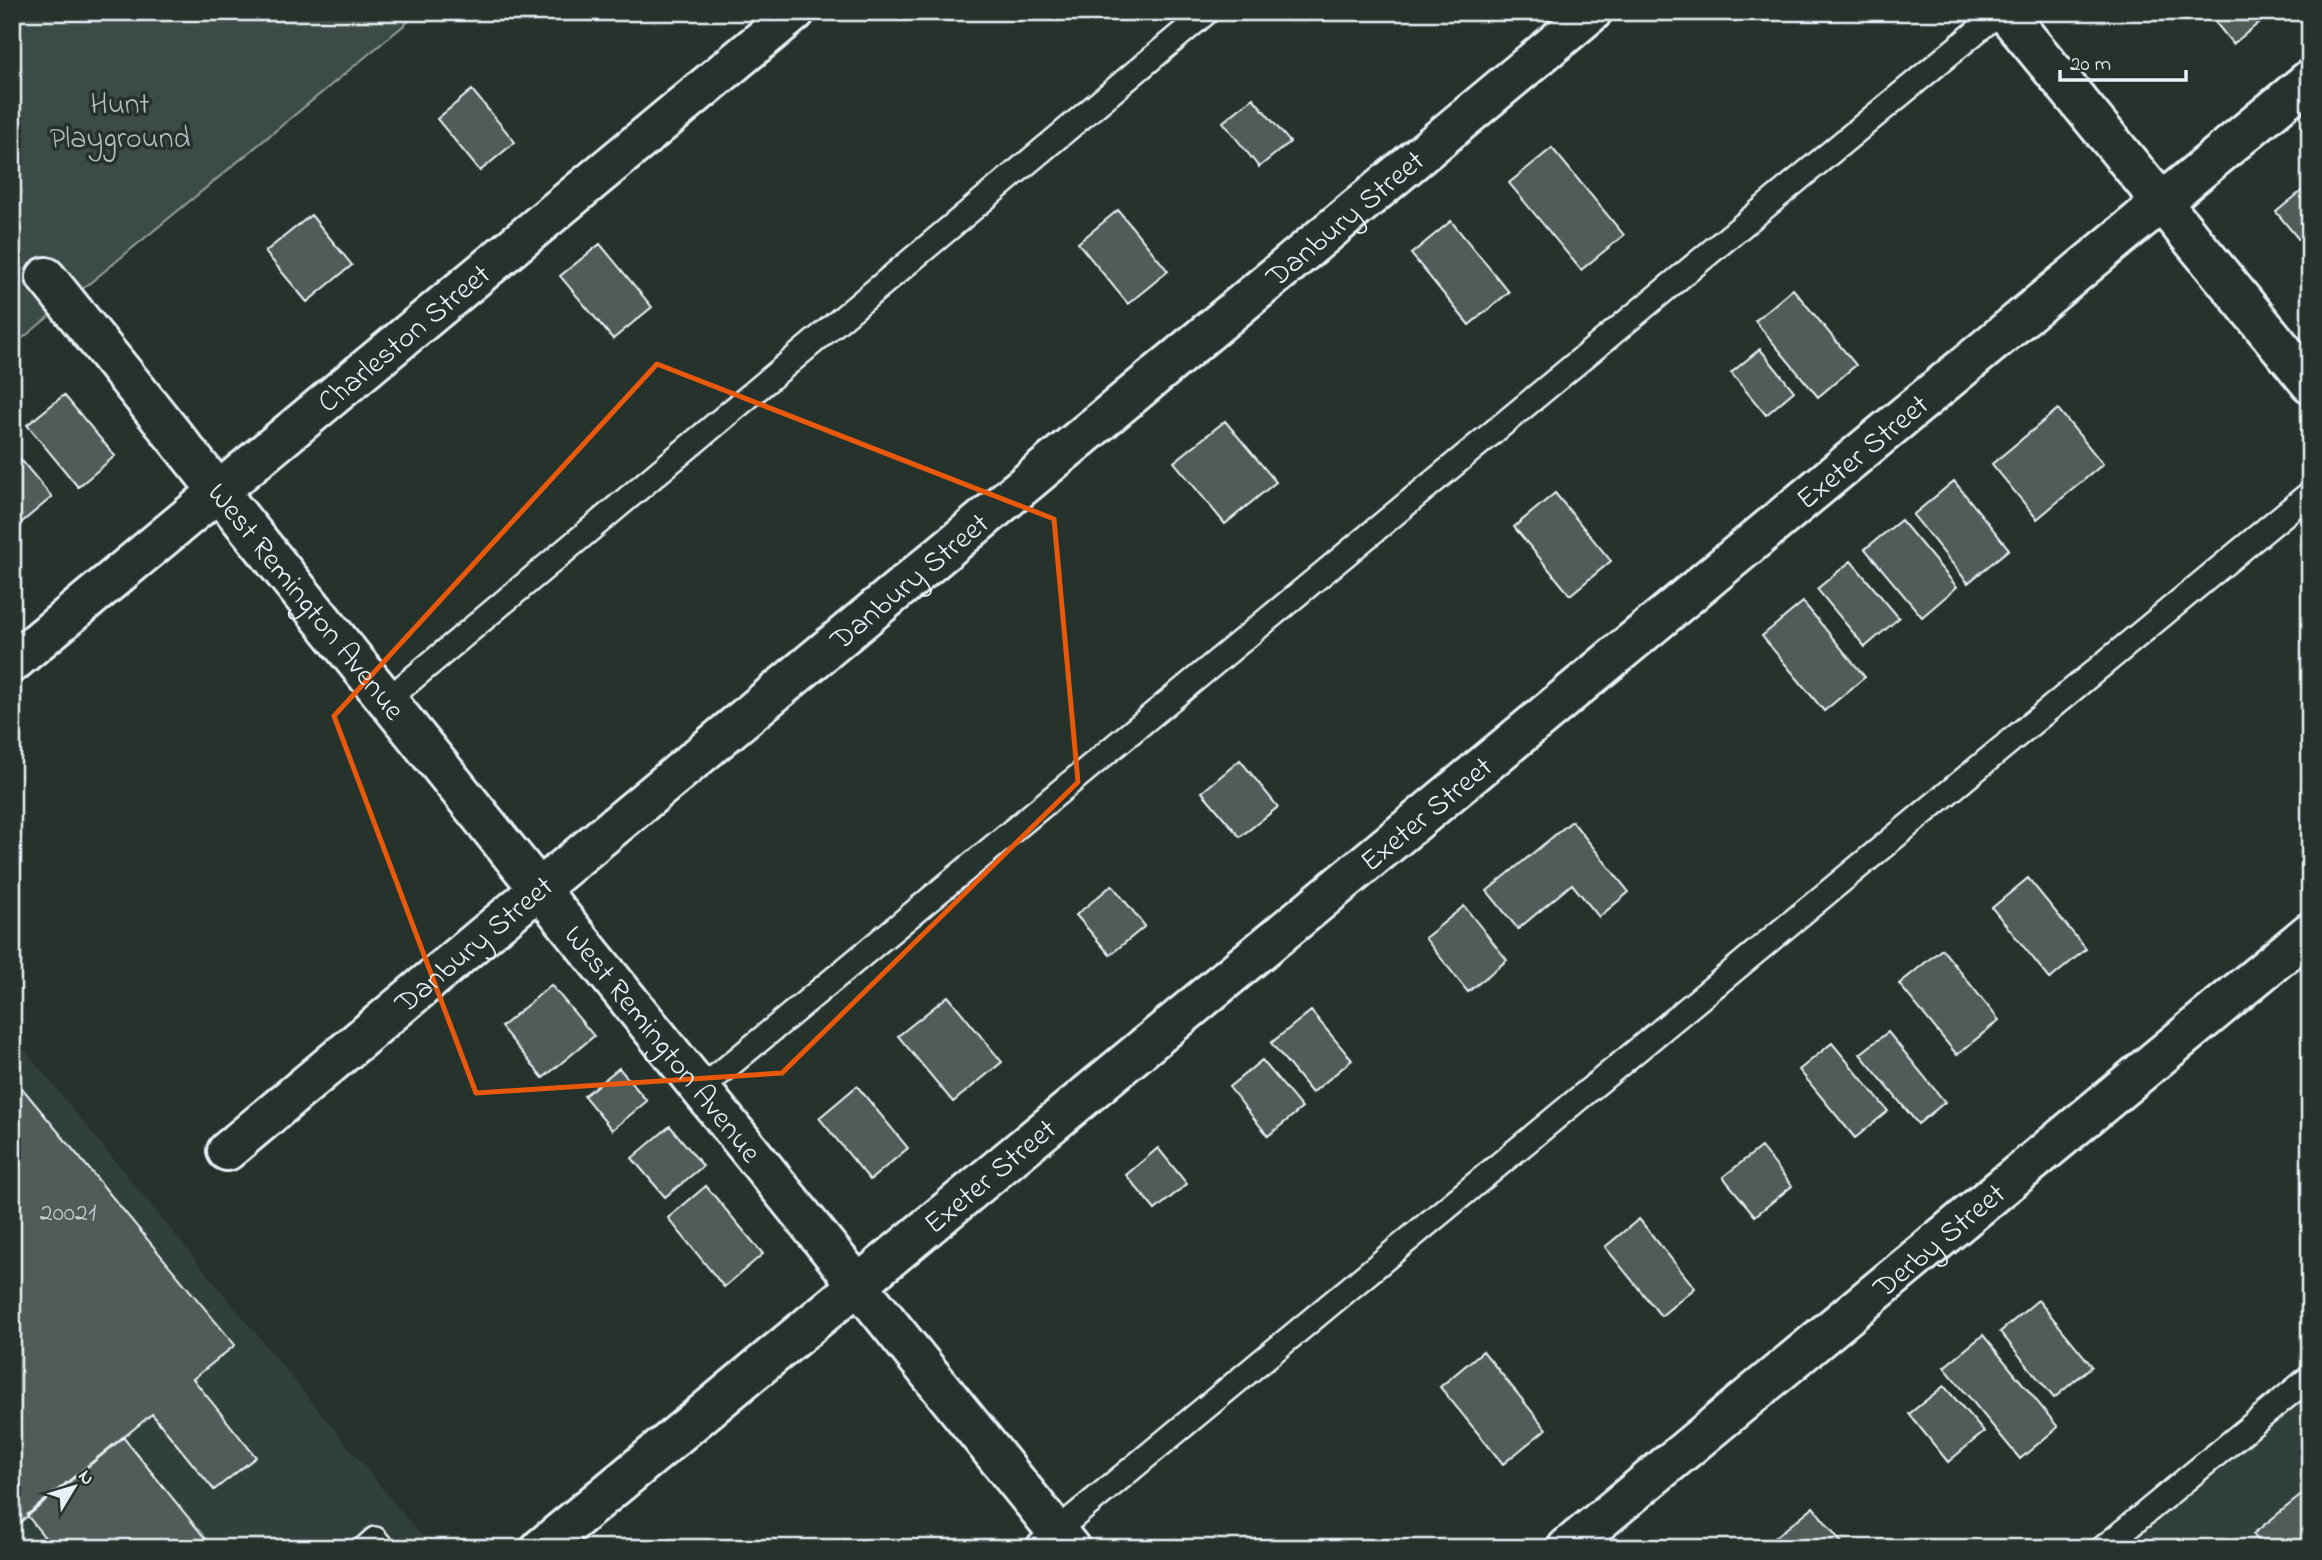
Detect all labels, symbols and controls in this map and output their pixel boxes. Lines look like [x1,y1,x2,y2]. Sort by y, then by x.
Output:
scale bar [2060,38,2186,82]
text: 20 m [2070,50,2111,80]
park label: Hunt Playground [50,84,190,162]
street label: Danbury Street [1257,141,1436,300]
street label: Charleston Street [309,255,502,425]
street label: Exeter Street [1788,385,1940,522]
street label: West Remington Avenue [195,474,414,732]
street label: Danbury Street [821,504,1000,663]
street label: Exeter Street [1352,747,1504,884]
street label: Danbury Street [386,867,564,1026]
street label: West Remington Avenue [552,917,771,1174]
street label: Exeter Street [915,1109,1067,1246]
street label: Derby Street [1864,1174,2017,1311]
house number: 20021 [40,1195,96,1233]
north arrow [38,1452,108,1522]
text: N [71,1465,100,1492]

